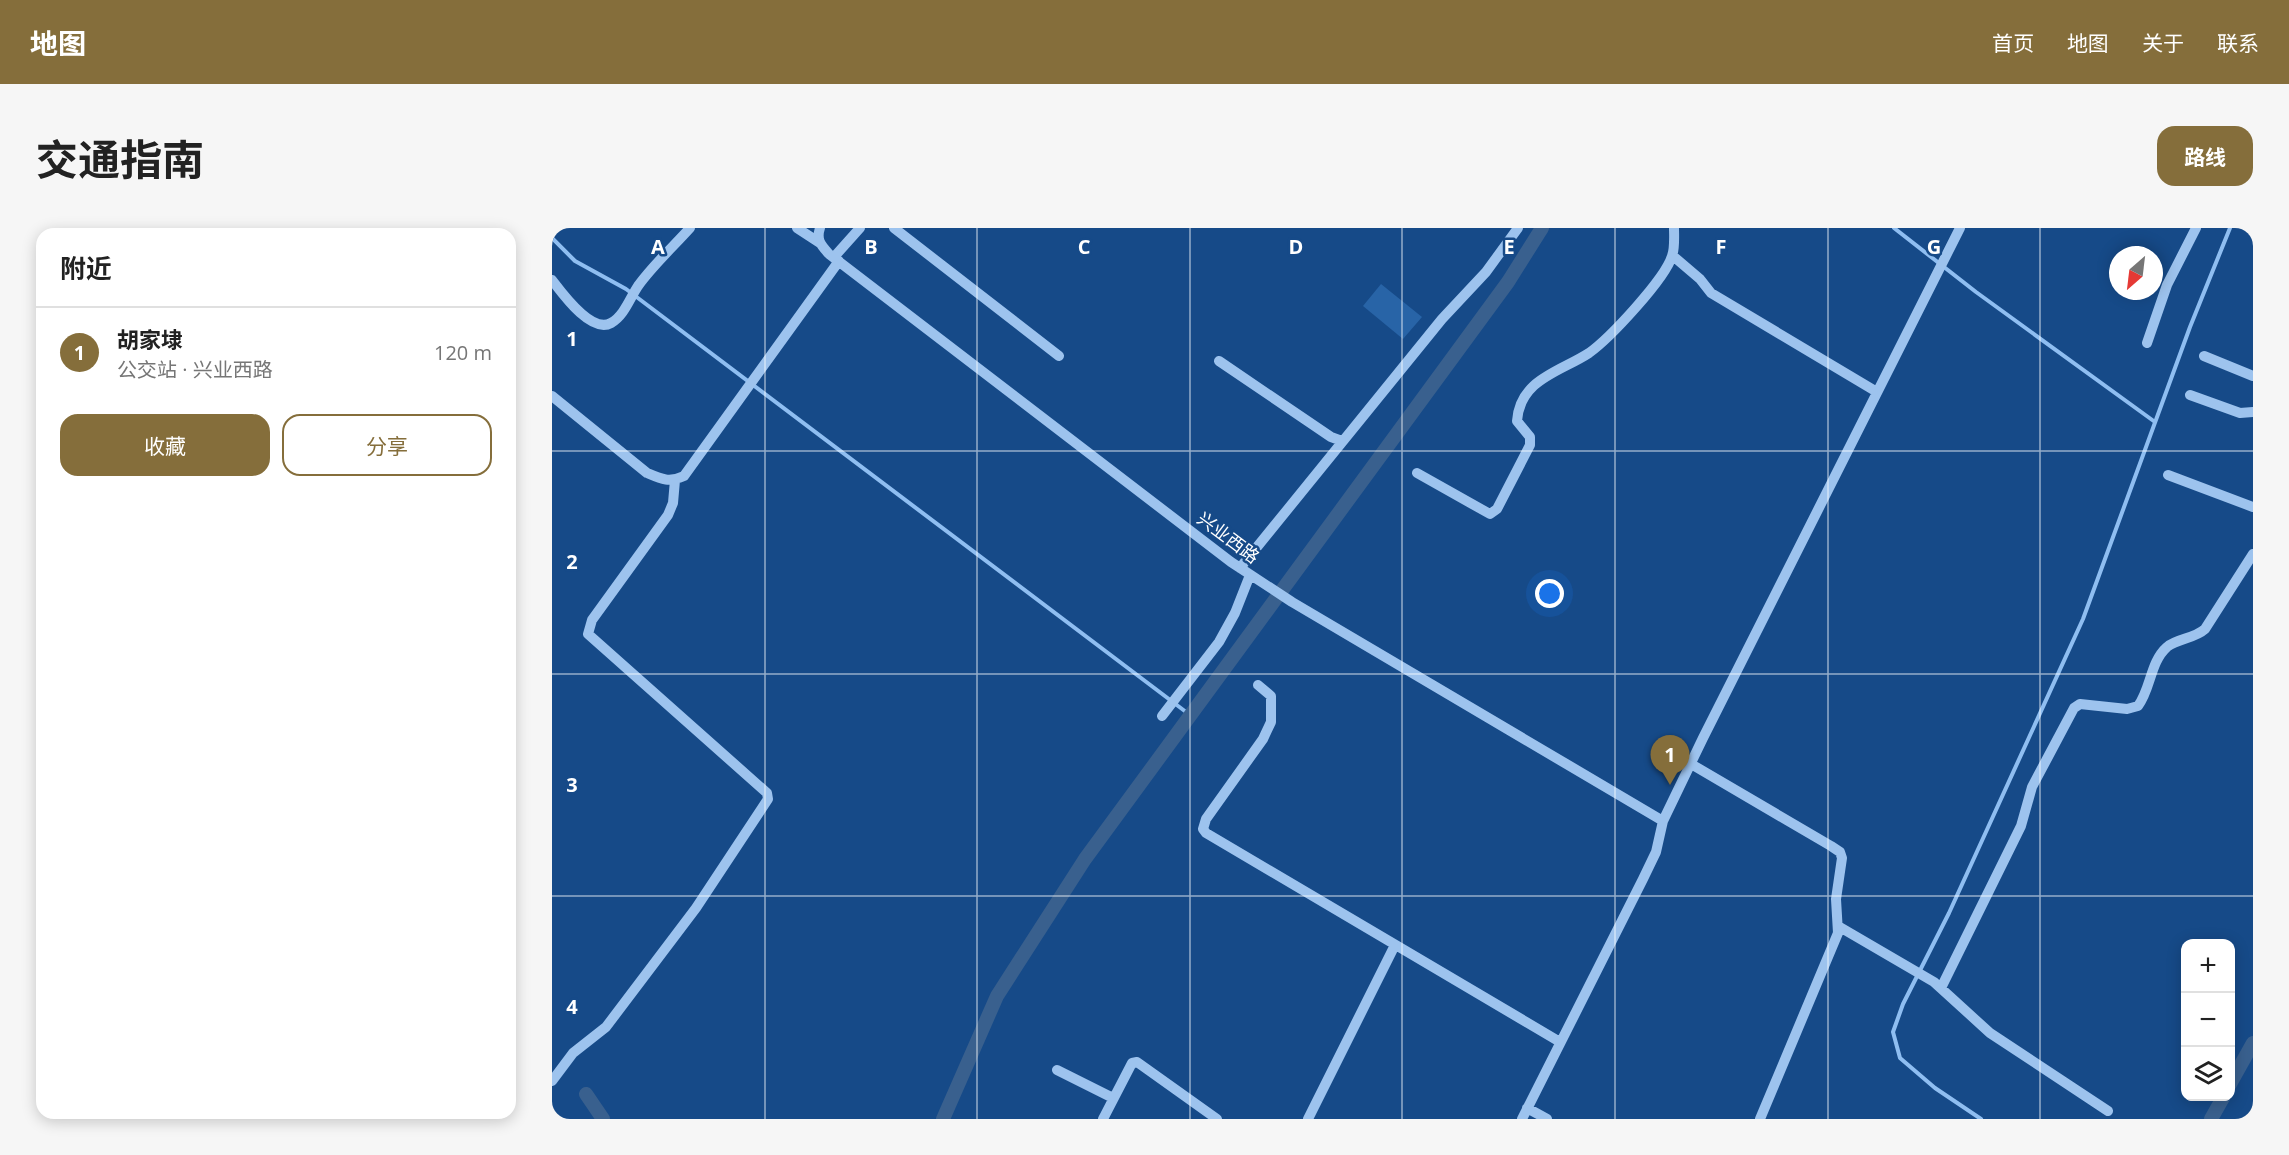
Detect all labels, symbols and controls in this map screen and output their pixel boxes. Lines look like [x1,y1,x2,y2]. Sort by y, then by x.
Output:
text: 地图 [30,24,86,62]
text: 首页 [1992,29,2034,57]
text: 地图 [2067,29,2109,57]
text: 关于 [2142,29,2184,57]
text: 联系 [2217,29,2259,57]
button: 路线 [2157,126,2253,186]
text: 交通指南 [36,130,204,187]
text: A [651,233,665,260]
text: B [864,233,878,260]
text: C [1078,233,1091,260]
text: D [1289,233,1303,260]
text: E [1503,233,1515,260]
text: F [1716,233,1726,260]
text: G [1927,233,1941,260]
north arrow [2109,246,2163,300]
text: 附近 [60,250,112,286]
text: 胡家埭 [117,324,183,354]
text: 1 [566,325,578,352]
text: 1 [74,339,85,366]
text: 120 m [434,339,492,366]
text: 公交站 · 兴业西路 [117,356,273,383]
button: 收藏 [60,414,270,476]
button: 分享 [282,414,492,476]
street label: 兴业西路 [1193,506,1265,568]
text: 2 [566,548,578,575]
your location [1535,579,1564,608]
pin: 1 [1650,736,1690,785]
text: 3 [566,771,578,798]
map controls [2181,939,2235,1101]
button: + [2181,939,2235,993]
text: 4 [566,993,578,1020]
button: − [2181,993,2235,1047]
button: layers [2181,1047,2235,1101]

